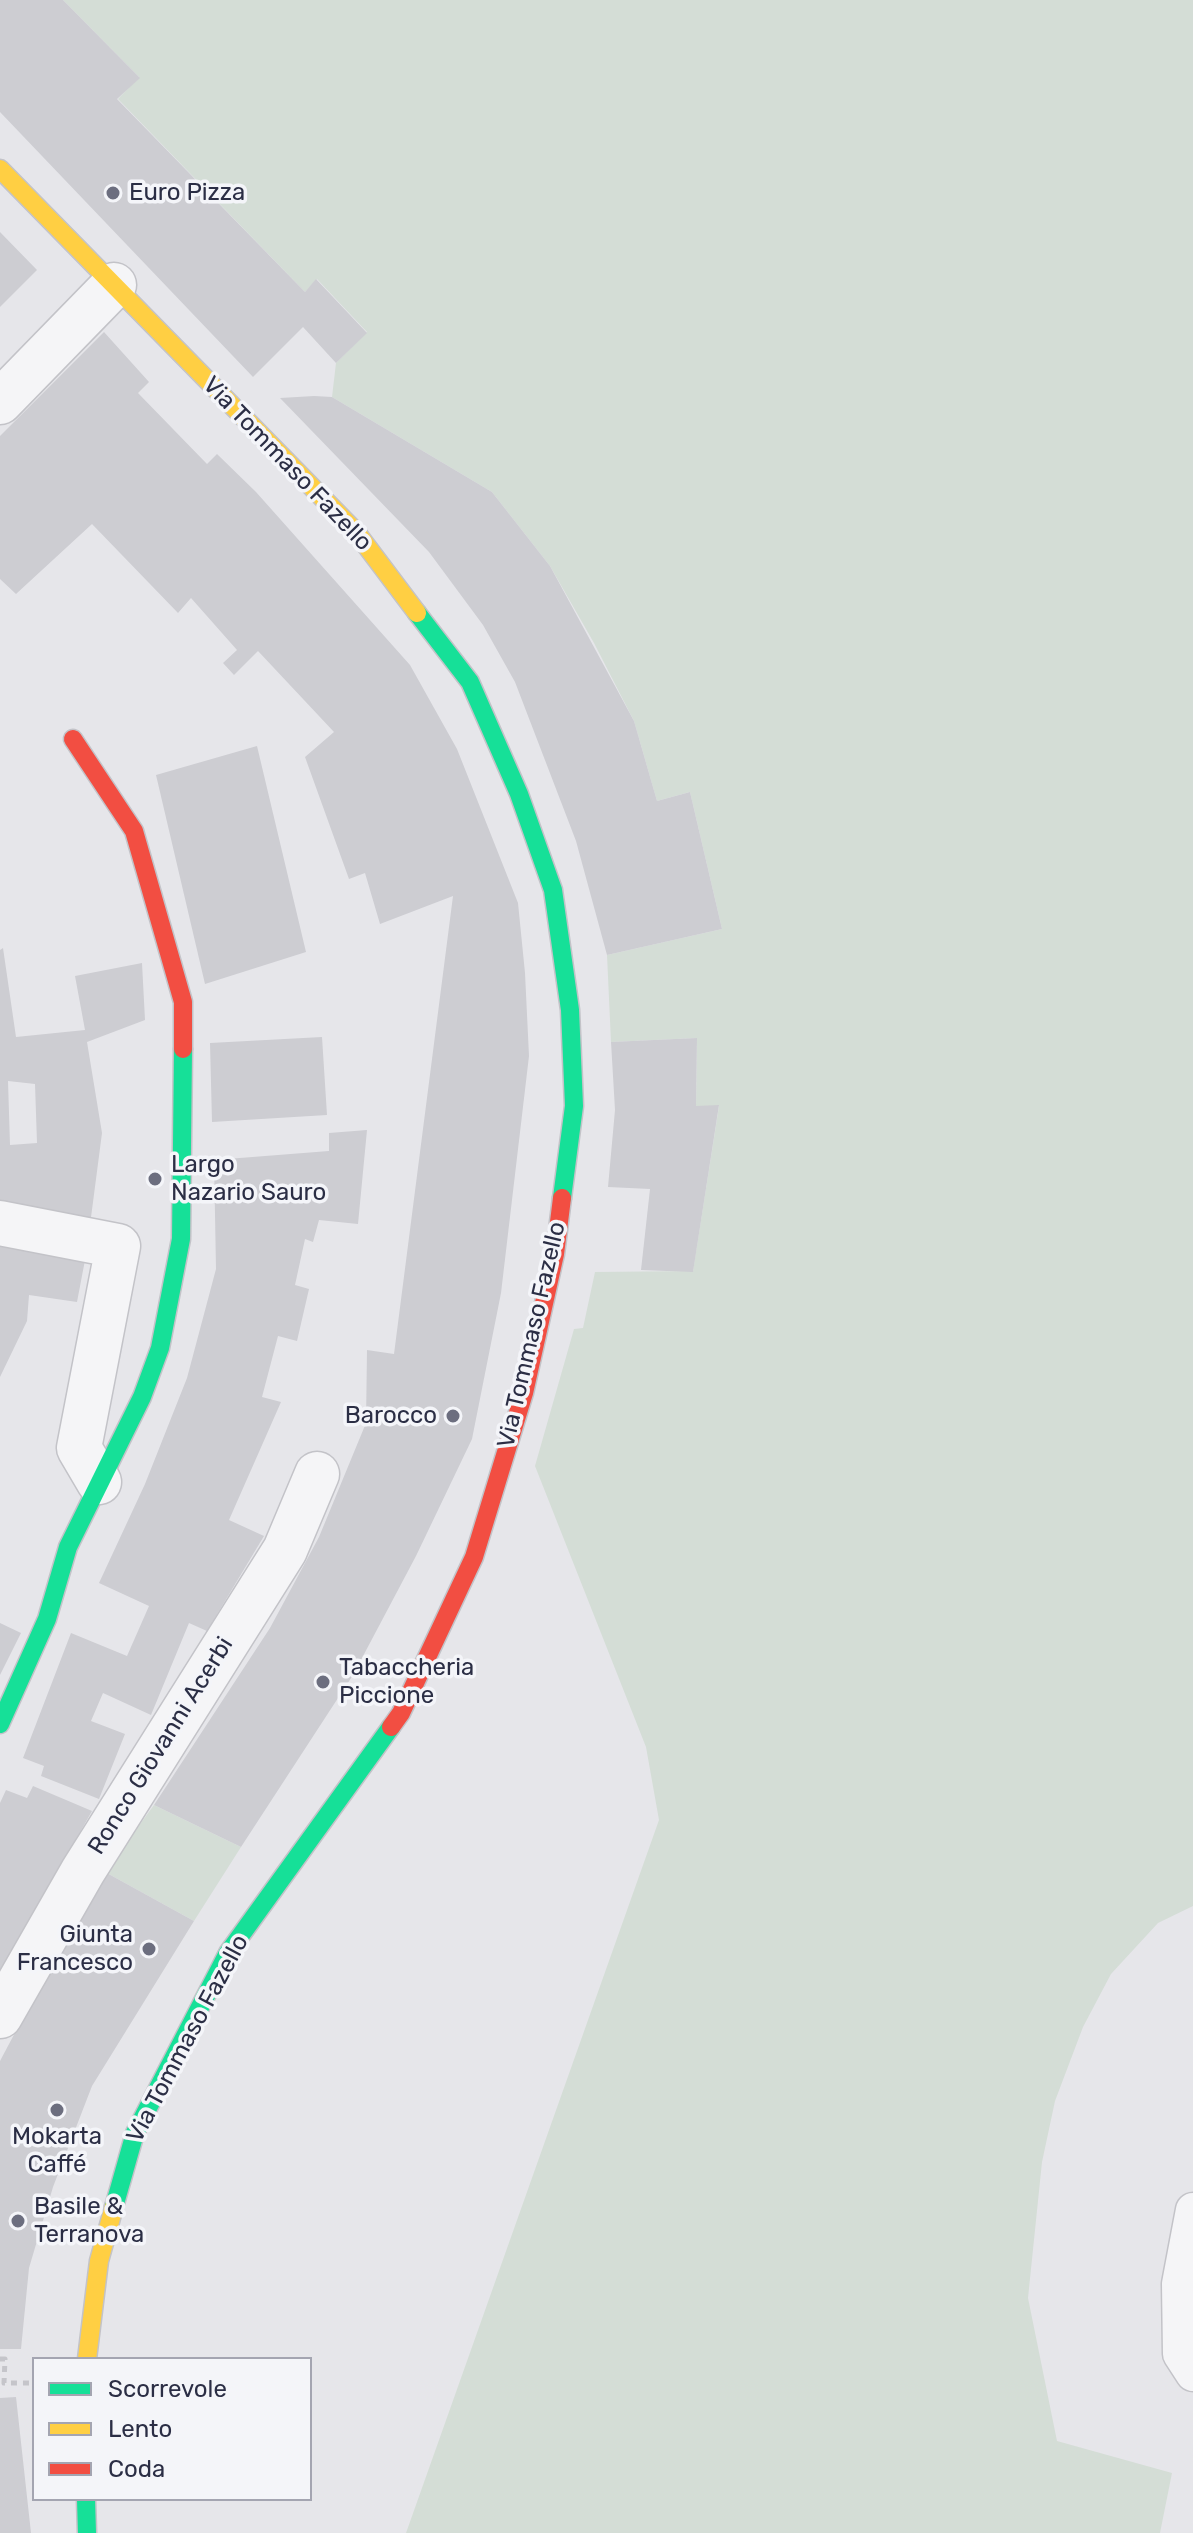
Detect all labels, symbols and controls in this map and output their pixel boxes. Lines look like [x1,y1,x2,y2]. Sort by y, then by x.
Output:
place label: Euro Pizza [129,179,245,207]
marker: Euro Pizza [104,184,122,202]
street label: Via Tommaso Fazello [196,371,378,557]
place label: Largo Nazario Sauro [171,1151,326,1207]
marker: Largo Nazario Sauro [146,1170,164,1188]
street label: Via Tommaso Fazello [492,1219,572,1451]
place label: Barocco [345,1402,437,1430]
marker: Barocco [444,1407,462,1425]
street label: Ronco Giovanni Acerbi [82,1632,240,1860]
place label: Tabaccheria Piccione [339,1654,474,1710]
marker: Tabaccheria Piccione [314,1673,332,1691]
place label: Giunta Francesco [17,1921,133,1977]
street label: Via Tommaso Fazello [121,1930,255,2148]
marker: Giunta Francesco [140,1940,158,1958]
marker: Mokarta Caffé [48,2101,66,2119]
place label: Mokarta Caffé [12,2123,102,2179]
place label: Basile & Terranova [34,2193,144,2249]
marker: Basile & Terranova [9,2212,27,2230]
legend [32,2357,312,2501]
text: Scorrevole [108,2375,227,2403]
text: Lento [108,2415,172,2443]
text: Coda [108,2455,165,2483]

